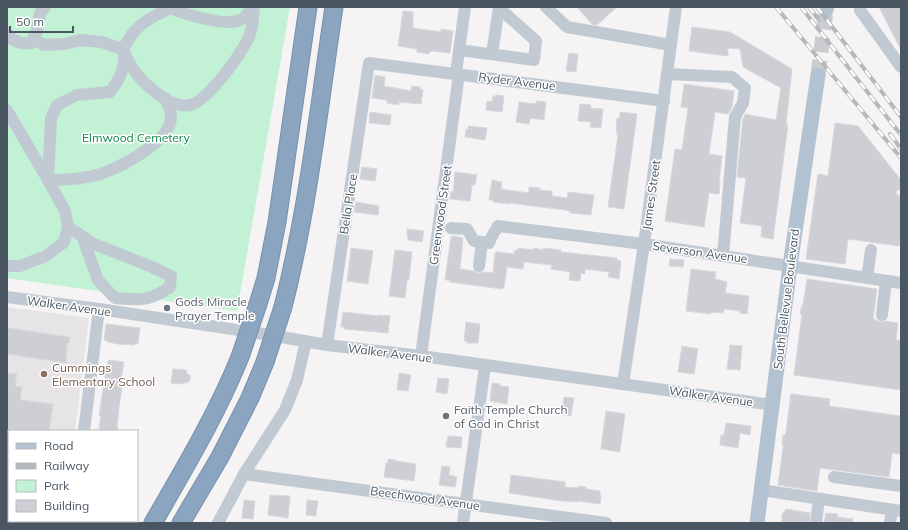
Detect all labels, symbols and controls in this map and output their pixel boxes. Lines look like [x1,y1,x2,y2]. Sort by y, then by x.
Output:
scale bar [10,8,73,34]
text: 50 m [16,14,44,29]
street label: Ryder Avenue [478,69,556,93]
park label: Elmwood Cemetery [82,130,191,145]
street label: James Street [639,159,663,231]
street label: Greenwood Street [426,164,454,266]
street label: Bella Place [336,173,360,235]
street label: South Bellevue Boulevard [770,228,802,370]
street label: Severson Avenue [652,238,748,266]
street label: Walker Avenue [26,293,112,319]
place label: Gods Miracle Prayer Temple [175,294,254,323]
marker: Gods Miracle Prayer Temple [162,303,172,313]
street label: Walker Avenue [347,340,433,366]
place label: Cummings Elementary School [52,360,155,389]
marker: Cummings Elementary School [39,369,49,379]
street label: Walker Avenue [668,383,754,409]
place label: Faith Temple Church of God in Christ [454,402,567,431]
marker: Faith Temple Church of God in Christ [441,411,451,421]
legend [8,430,138,522]
text: Road [44,438,73,453]
text: Railway [44,458,90,473]
text: Park [44,478,70,493]
street label: Beechwood Avenue [369,483,481,513]
text: Building [44,498,89,513]

